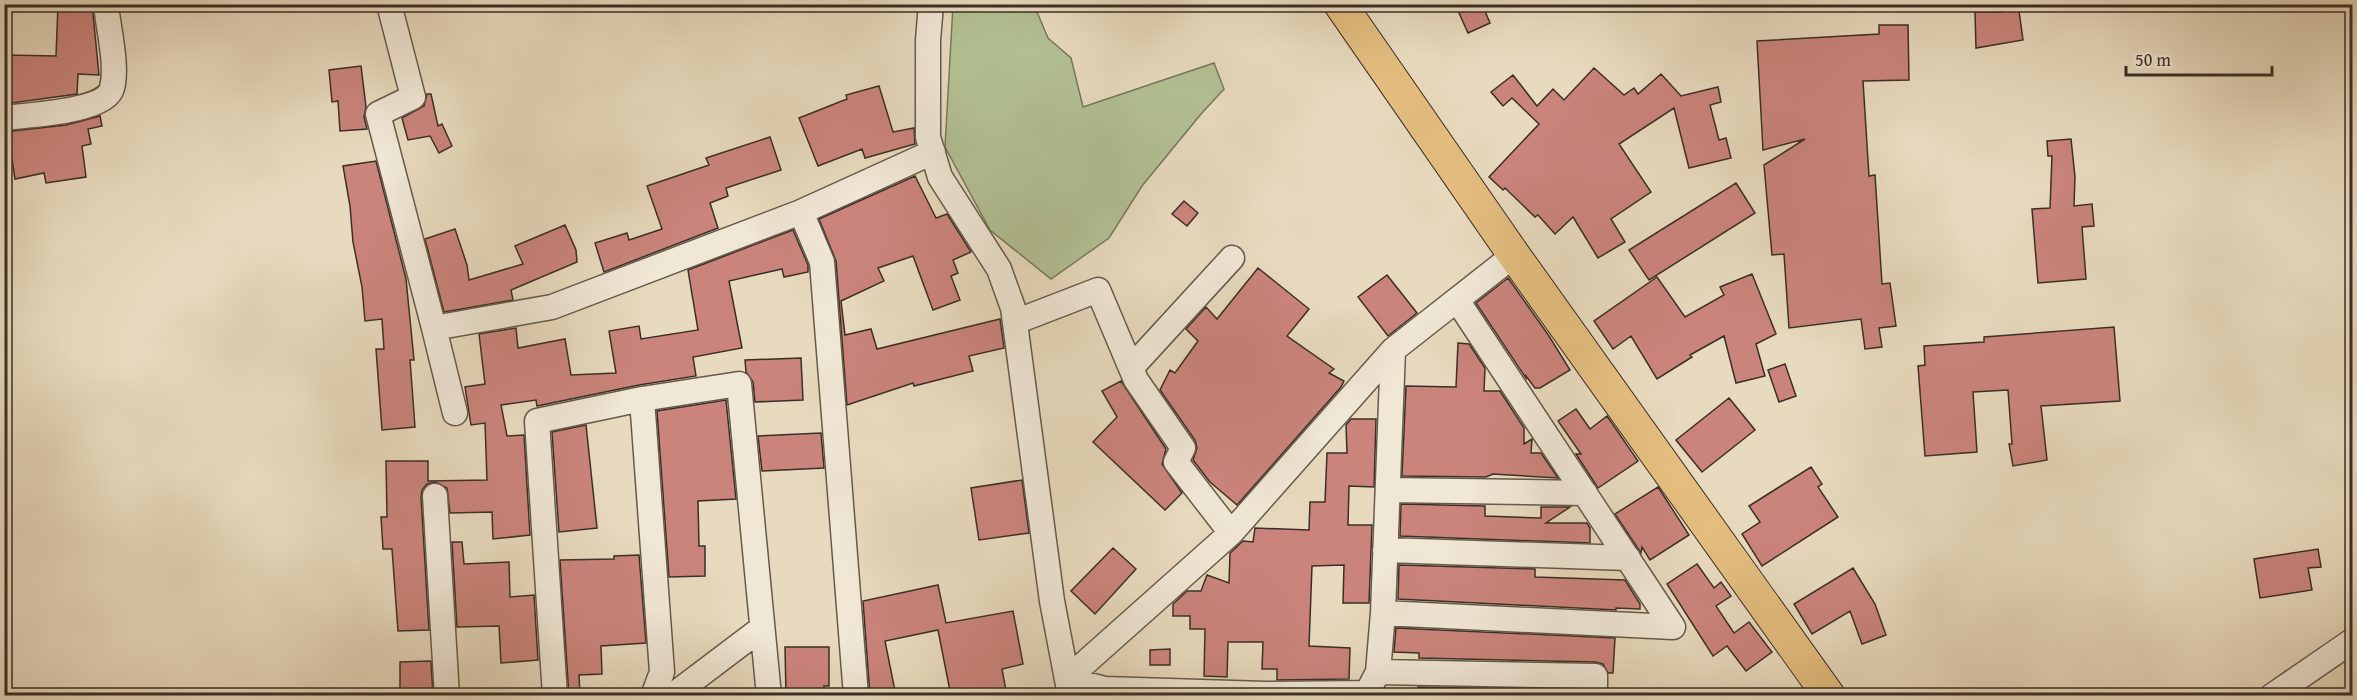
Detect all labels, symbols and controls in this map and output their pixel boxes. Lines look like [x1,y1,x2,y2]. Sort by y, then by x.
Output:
scale bar [2126,39,2272,77]
text: 50 m [2135,46,2171,73]

